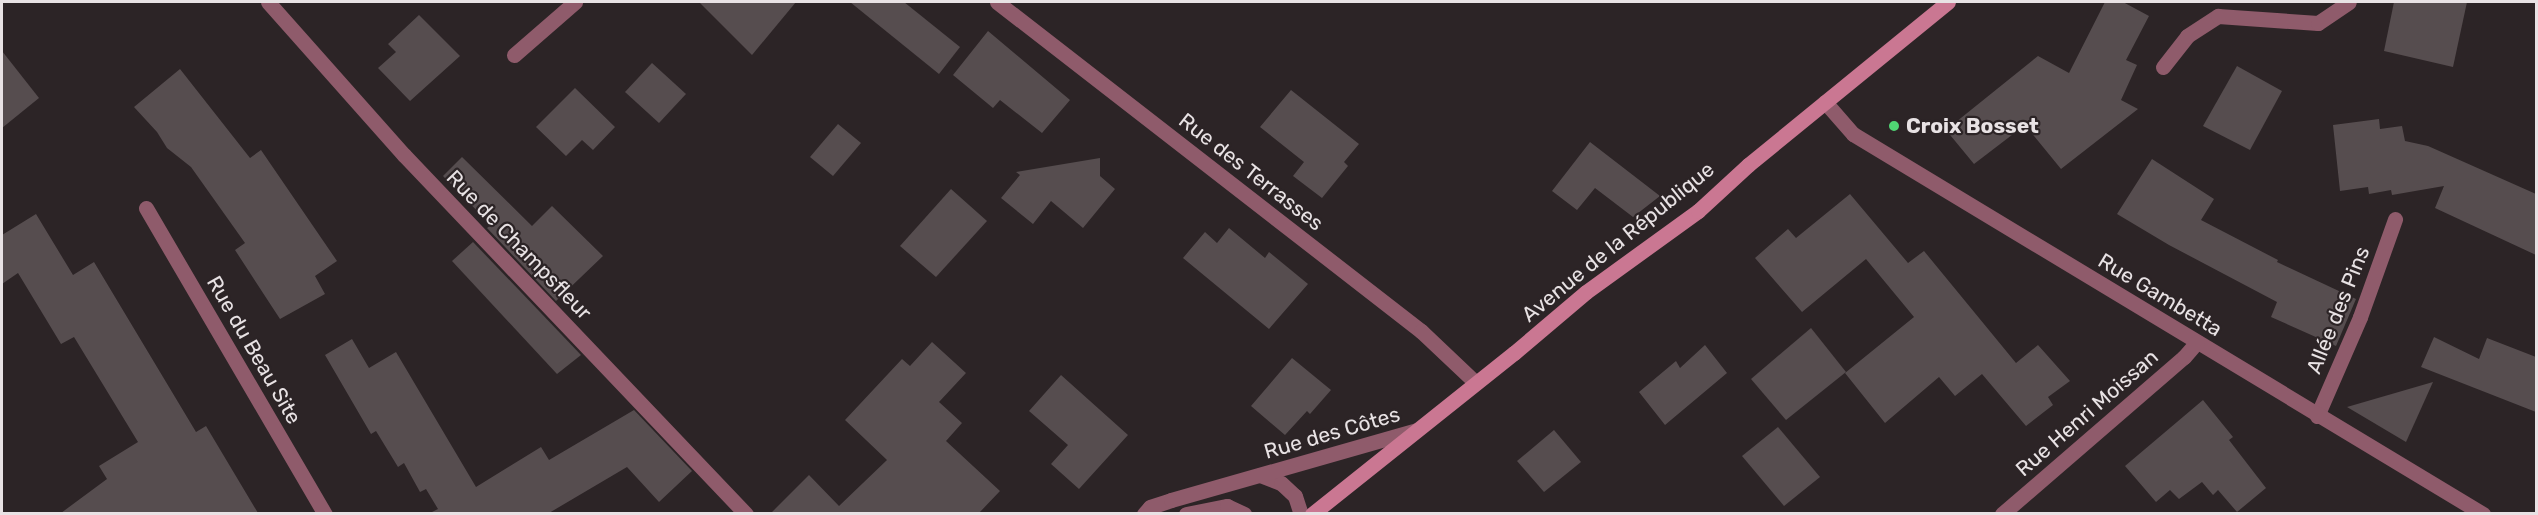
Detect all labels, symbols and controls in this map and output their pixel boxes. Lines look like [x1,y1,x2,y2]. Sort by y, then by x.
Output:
street label: Rue des Terrasses [1174,108,1328,236]
place label: Croix Bosset [1906,113,2039,139]
marker: Croix Bosset [1887,119,1901,133]
street label: Avenue de la République [1517,157,1719,327]
street label: Rue de Champsfleur [441,165,597,325]
street label: Allée des Pins [2301,243,2375,377]
street label: Rue Gambetta [2093,248,2227,342]
street label: Rue du Beau Site [201,271,307,429]
street label: Rue Henri Moissan [2011,344,2163,482]
street label: Rue des Côtes [1261,402,1403,464]

